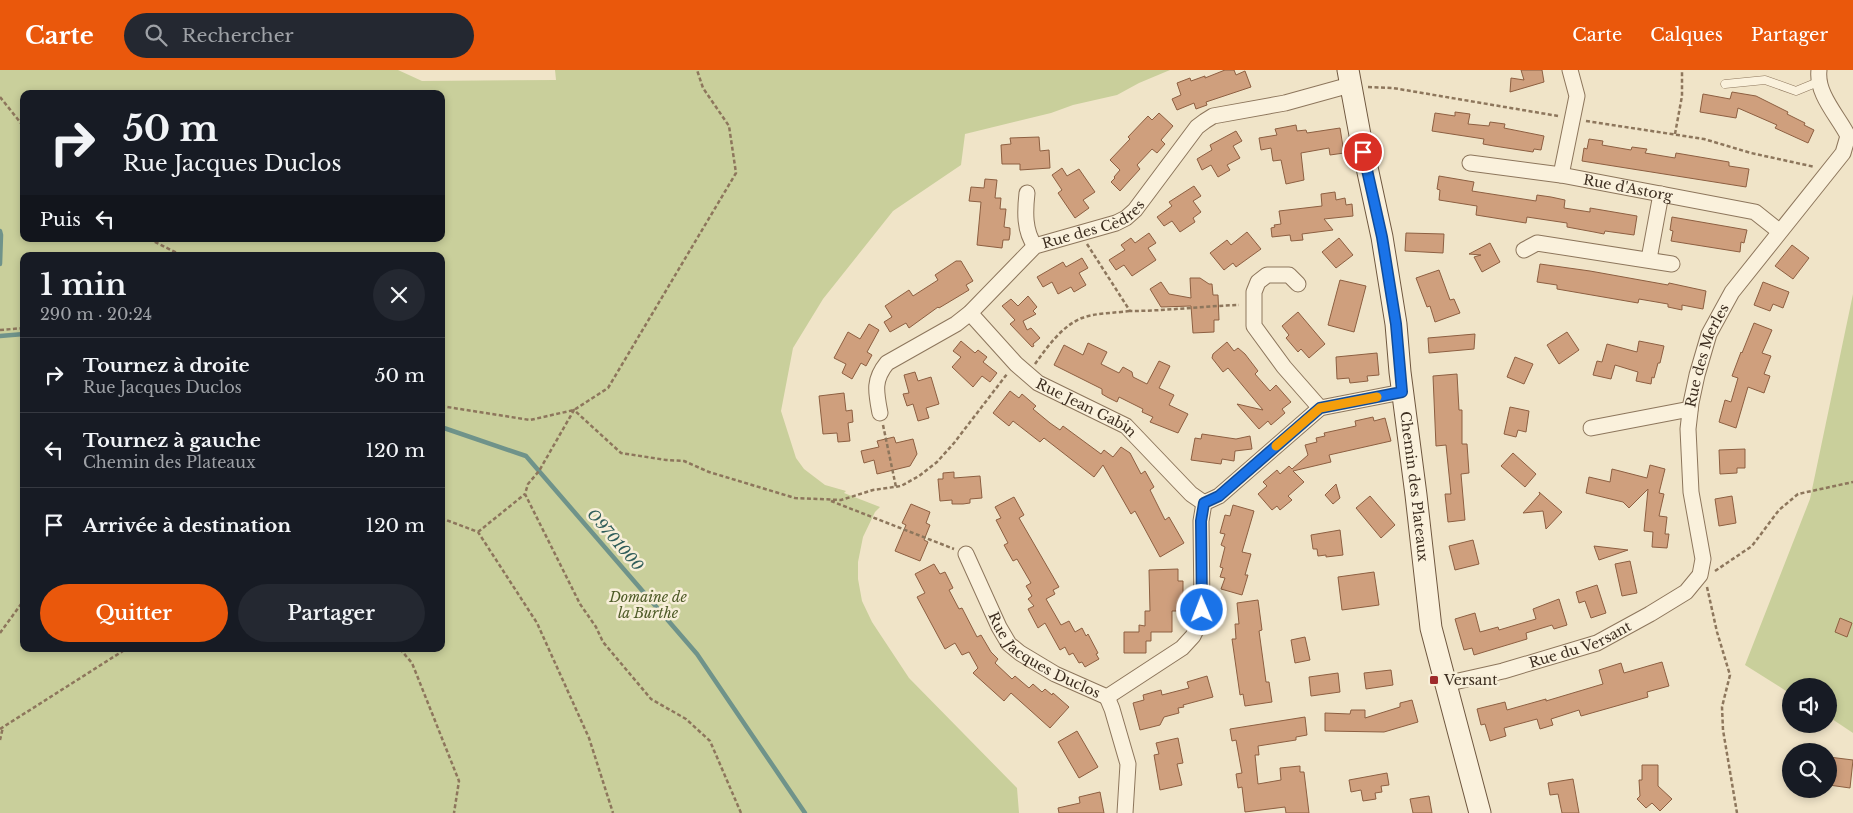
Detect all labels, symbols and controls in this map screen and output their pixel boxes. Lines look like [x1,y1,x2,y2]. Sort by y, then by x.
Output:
search box [124,13,474,58]
text: Carte [25,21,94,50]
icon: search [142,21,170,49]
text: Rechercher [182,24,294,47]
text: Carte [1572,24,1622,46]
text: Calques [1650,24,1723,46]
text: Partager [1751,24,1828,46]
text: 50 m [123,107,218,150]
icon: right [40,110,105,175]
pin [1342,131,1384,173]
icon: arrive [1349,138,1377,166]
text: Rue Jacques Duclos [123,150,341,177]
street label: Rue d'Astorg [1582,170,1675,205]
street label: Rue des Cèdres [1040,196,1148,253]
icon: left [91,205,119,233]
text: Puis [40,208,81,231]
text: 1 min [40,266,126,303]
button: close [373,269,425,321]
street label: Rue des Merles [1681,300,1733,409]
text: 290 m · 20:24 [40,304,152,324]
text: Tournez à droite [83,354,250,377]
icon: right [40,361,68,389]
text: 50 m [375,364,425,387]
street label: Rue Jean Gabin [1033,374,1141,441]
text: Rue Jacques Duclos [83,377,242,397]
street label: Chemin des Plateaux [1396,410,1432,563]
text: Tournez à gauche [83,429,261,452]
icon: left [40,436,68,464]
text: 120 m [365,439,425,462]
text: Chemin des Plateaux [83,452,256,472]
water label: O9701000 [583,505,648,575]
icon: arrive [40,511,68,539]
text: Arrivée à destination [83,514,291,537]
text: 120 m [365,514,425,537]
position arrow [1175,583,1227,635]
button: Quitter [40,584,228,642]
button: Partager [238,584,425,642]
park label: Domaine de la Burthe [608,588,687,622]
street label: Rue Jacques Duclos [984,609,1103,702]
street label: Rue du Versant [1527,617,1635,672]
place label: Versant [1443,671,1498,689]
marker: Versant [1428,674,1440,686]
map controls [1782,678,1837,798]
button: sound [1782,678,1837,733]
button: search [1782,743,1837,798]

